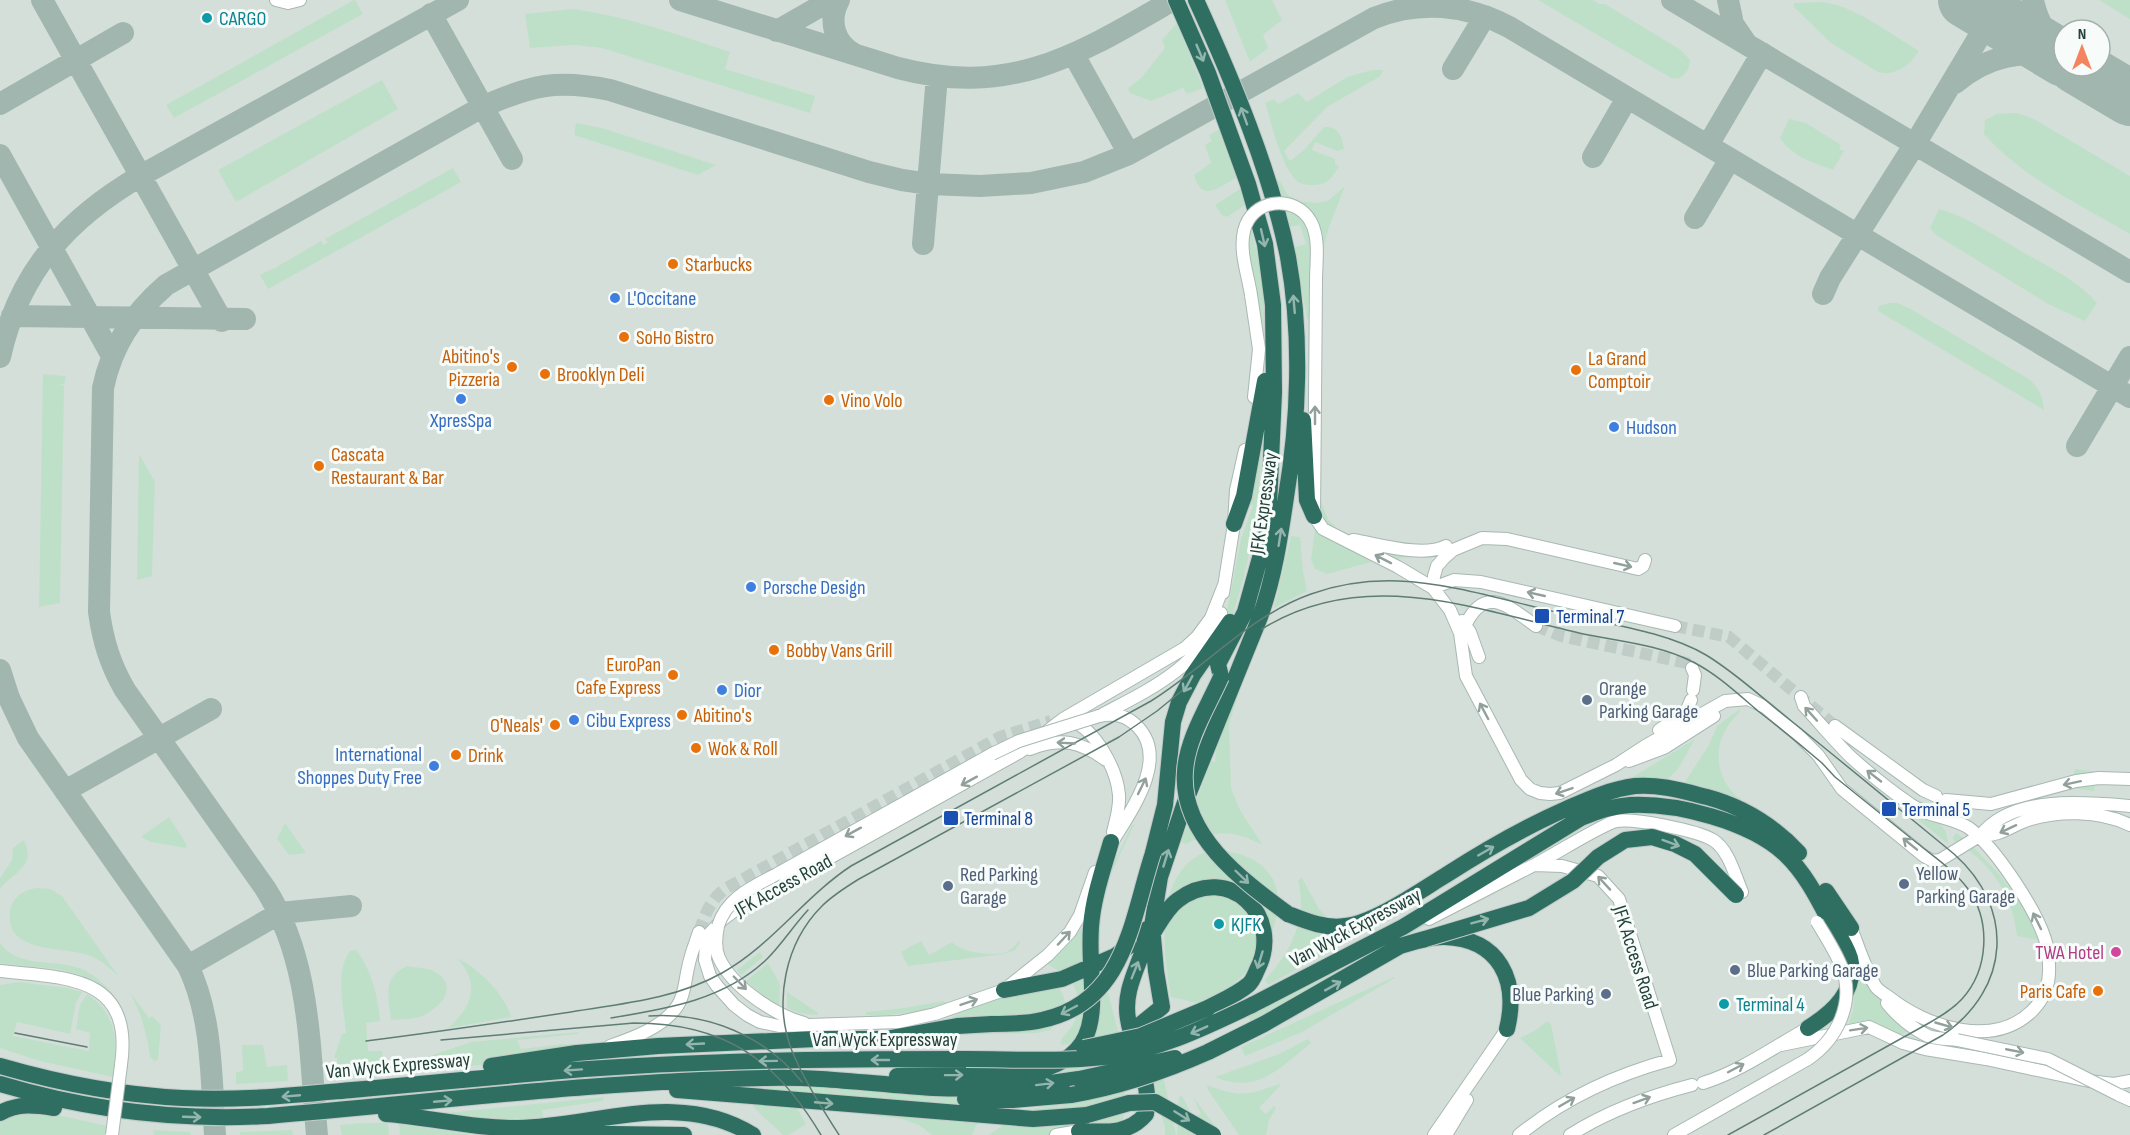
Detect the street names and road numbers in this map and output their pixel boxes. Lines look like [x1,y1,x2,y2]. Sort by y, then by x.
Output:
street label: JFK Expressway [1245,451,1283,556]
street label: JFK Access Road [730,849,836,923]
street label: Van Wyck Expressway [1286,883,1425,973]
street label: JFK Access Road [1607,901,1663,1012]
street label: Van Wyck Expressway [813,1028,958,1052]
street label: Van Wyck Expressway [325,1048,472,1084]

